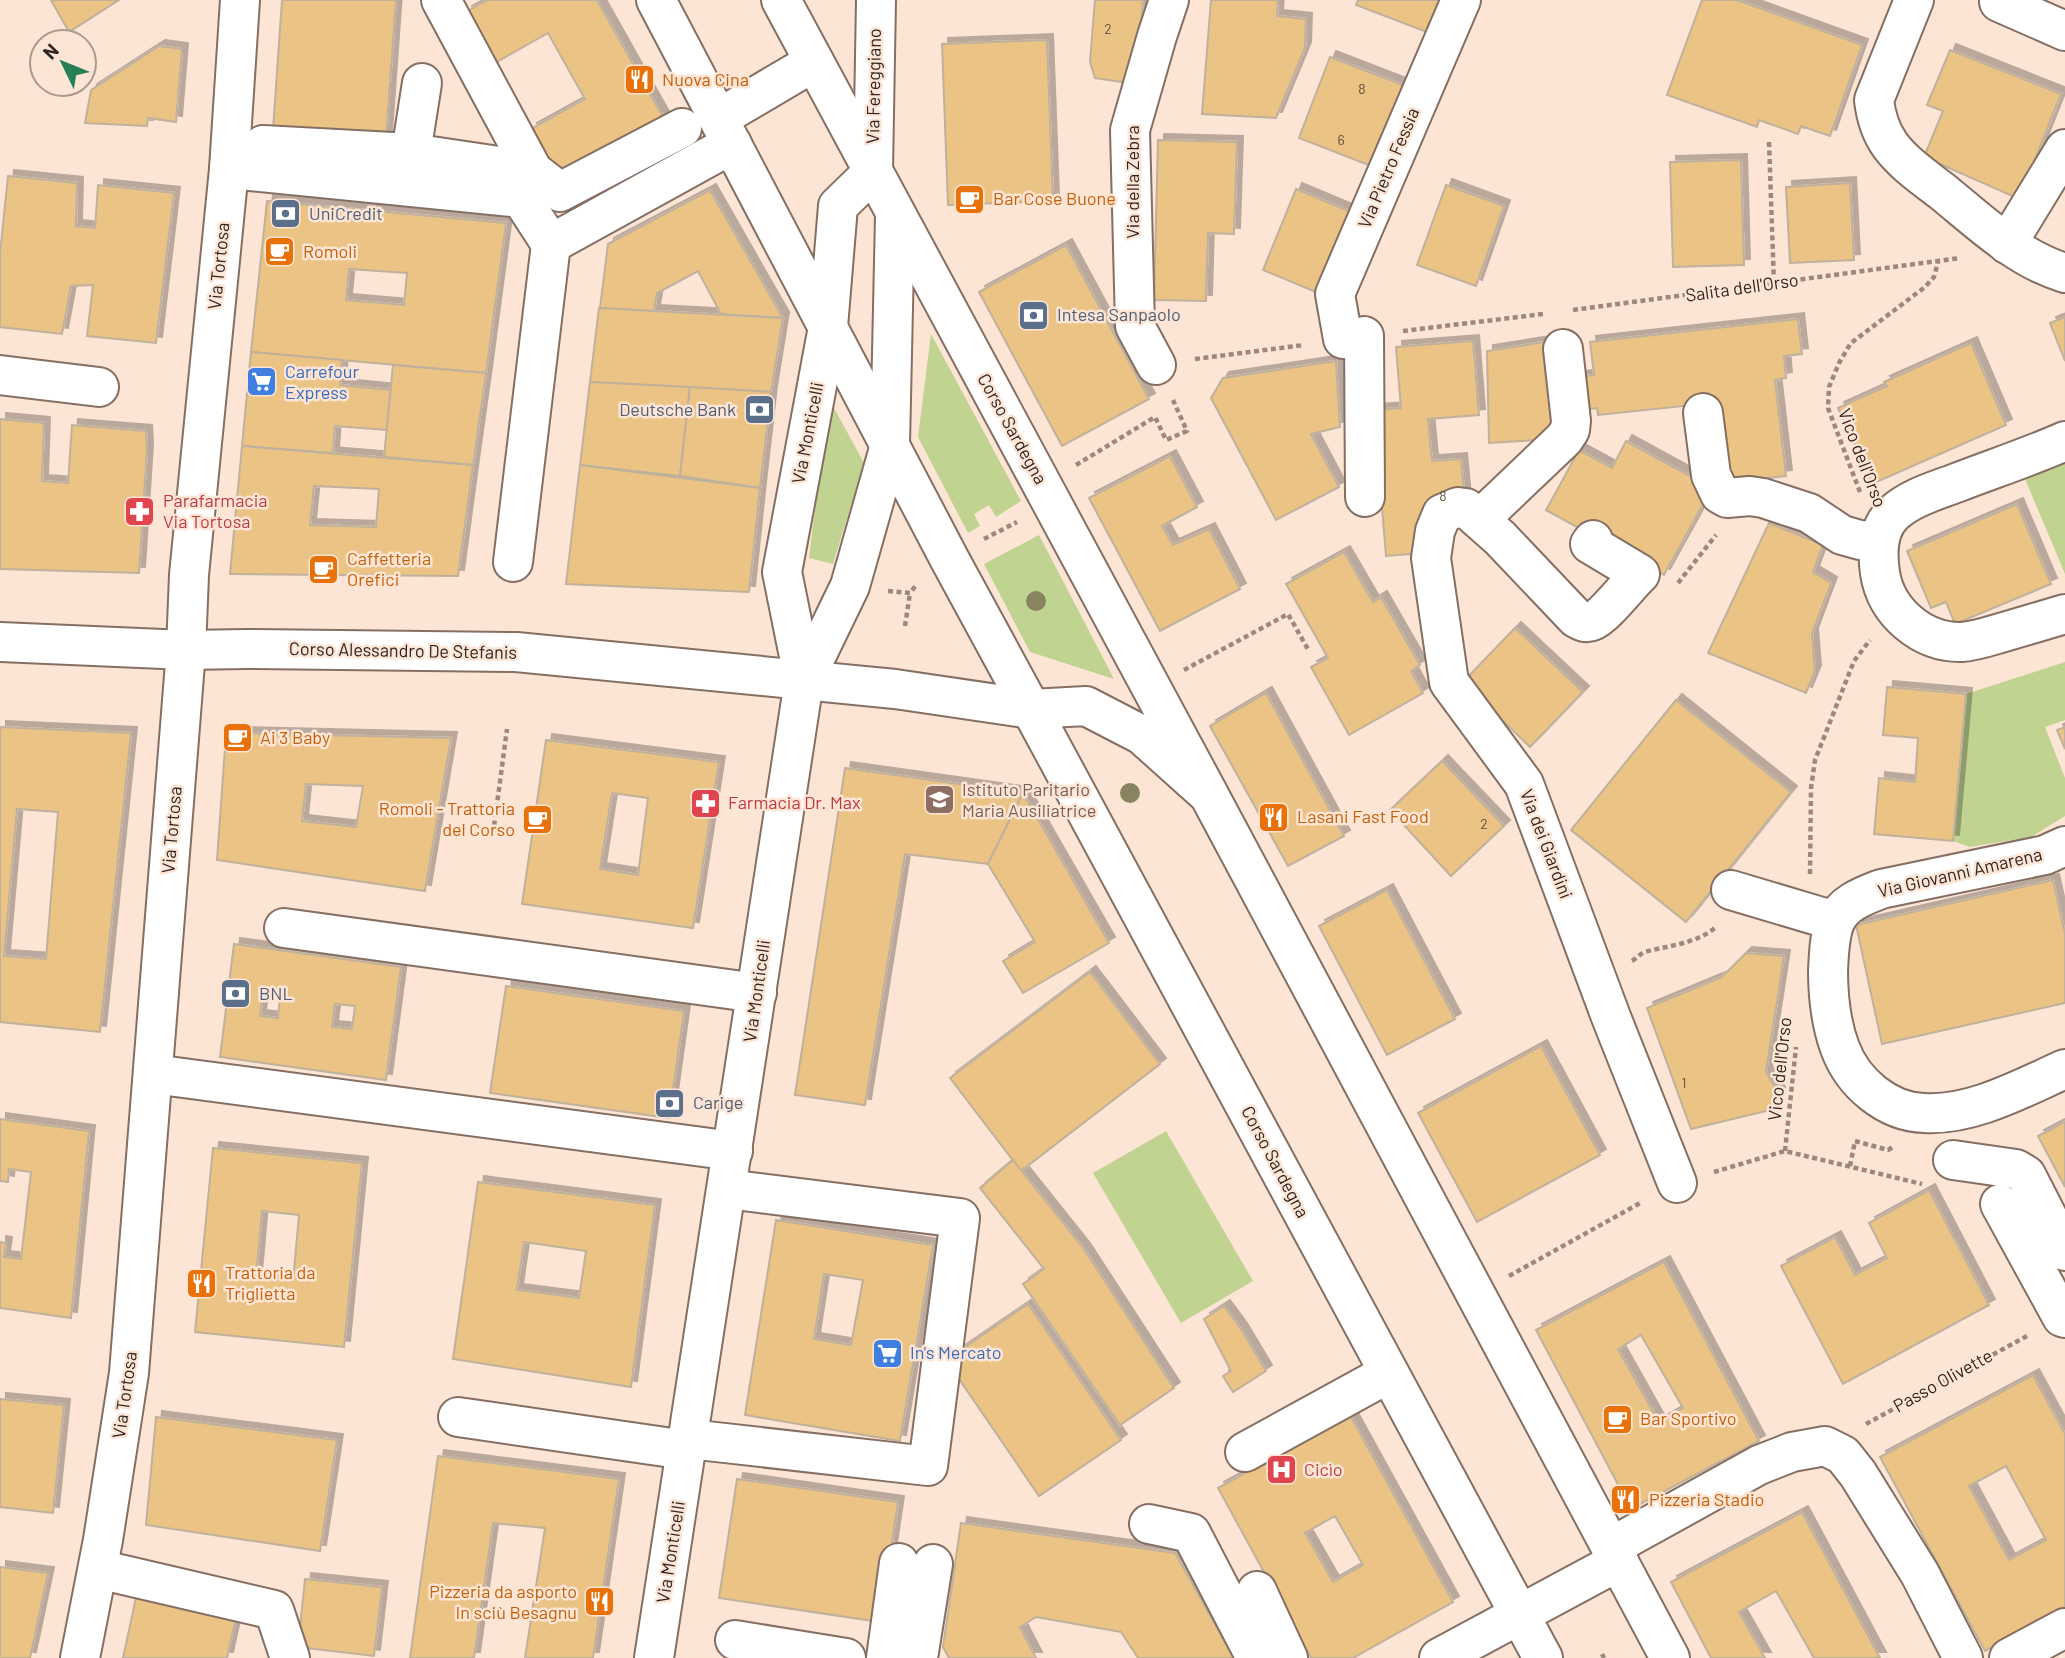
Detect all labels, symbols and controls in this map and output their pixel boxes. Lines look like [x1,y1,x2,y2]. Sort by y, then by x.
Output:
house number: 2 [1104,20,1112,37]
north arrow [28,28,98,98]
street label: Via Fereggiano [861,28,885,144]
text: N [37,39,63,64]
restaurant icon: Nuova Cina [622,63,656,97]
place label: Nuova Cina [662,68,749,90]
house number: 8 [1358,80,1366,97]
street label: Via Pietro Fessia [1353,104,1423,231]
street label: Via della Zebra [1121,125,1143,239]
house number: 6 [1337,131,1345,148]
cafe icon: Bar Cose Buone [953,182,987,216]
place label: Bar Cose Buone [993,187,1116,209]
bank icon: UniCredit [269,197,303,231]
place label: UniCredit [309,202,383,224]
street label: Via Tortosa [202,221,234,311]
cafe icon: Romoli [263,235,297,269]
place label: Romoli [303,240,357,262]
street label: Salita dell'Orso [1684,268,1800,306]
bank icon: Intesa Sanpaolo [1017,298,1051,332]
place label: Intesa Sanpaolo [1057,303,1181,325]
place label: Carrefour Express [285,360,359,403]
supermarket icon: Carrefour Express [245,365,279,399]
street label: Corso Sardegna [973,369,1052,488]
street label: Via Monticelli [786,380,828,486]
bank icon: Deutsche Bank [742,393,776,427]
place label: Deutsche Bank [619,398,736,420]
street label: Vico dell'Orso [1834,405,1892,510]
house number: 8 [1439,487,1447,504]
place label: Parafarmacia Via Tortosa [163,489,268,532]
pharmacy icon: Parafarmacia Via Tortosa [123,494,157,528]
place label: Caffetteria Orefici [347,547,431,590]
cafe icon: Caffetteria Orefici [307,552,341,586]
street label: Corso Alessandro De Stefanis [289,637,517,663]
cafe icon: Ai 3 Baby [220,721,254,755]
place label: Ai 3 Baby [260,726,330,748]
place label: Istituto Paritario Maria Ausiliatrice [962,778,1096,821]
school or university icon: Istituto Paritario Maria Ausiliatrice [922,783,956,817]
street label: Via Tortosa [156,785,186,874]
pharmacy icon: Farmacia Dr. Max [688,786,722,820]
street label: Via dei Giardini [1516,786,1578,902]
place label: Farmacia Dr. Max [728,791,861,813]
place label: Romoli - Trattoria del Corso [379,797,515,840]
restaurant icon: Lasani Fast Food [1257,800,1291,834]
cafe icon: Romoli - Trattoria del Corso [521,802,555,836]
place label: Lasani Fast Food [1297,805,1429,827]
house number: 2 [1480,815,1488,832]
street label: Via Giovanni Amarena [1875,842,2044,902]
street label: Via Monticelli [738,938,774,1044]
bank icon: BNL [219,977,253,1011]
place label: BNL [259,982,293,1004]
street label: Vico dell'Orso [1763,1016,1795,1122]
house number: 1 [1682,1074,1686,1091]
bank icon: Carige [653,1086,687,1120]
place label: Carige [693,1091,743,1113]
street label: Corso Sardegna [1237,1102,1315,1221]
place label: Trattoria da Triglietta [225,1261,316,1304]
restaurant icon: Trattoria da Triglietta [185,1266,219,1300]
supermarket icon: In's Mercato [870,1336,904,1370]
place label: In's Mercato [910,1341,1002,1363]
street label: Passo Olivette [1889,1344,1996,1416]
street label: Via Tortosa [107,1350,141,1440]
cafe icon: Bar Sportivo [1600,1402,1634,1436]
place label: Bar Sportivo [1640,1407,1737,1429]
hospital icon: Cicìo [1264,1453,1298,1487]
place label: Cicìo [1304,1458,1343,1480]
restaurant icon: Pizzeria Stadio [1609,1483,1643,1517]
place label: Pizzeria Stadio [1649,1488,1764,1510]
street label: Via Monticelli [651,1499,689,1605]
place label: Pizzeria da asporto In sciù Besagnu [429,1580,577,1623]
restaurant icon: Pizzeria da asporto In sciù Besagnu [583,1585,617,1619]

